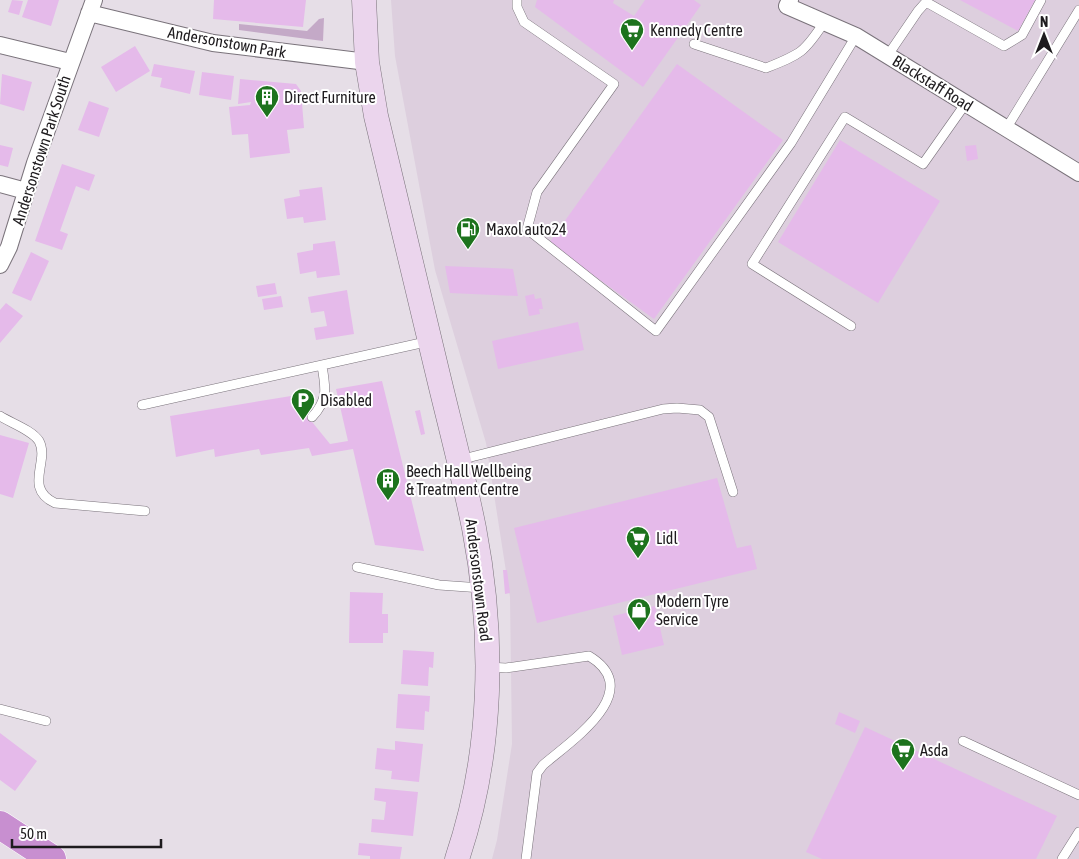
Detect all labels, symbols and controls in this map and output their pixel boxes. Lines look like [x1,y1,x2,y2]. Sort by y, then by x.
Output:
north arrow [1019,10,1069,60]
text: N [1040,14,1048,30]
supermarket icon: Kennedy Centre [619,17,645,51]
place label: Kennedy Centre [650,21,743,40]
street label: Andersonstown Park [166,23,288,61]
street label: Blackstaff Road [889,51,977,115]
street label: Andersonstown Park South [8,73,74,227]
building icon: Direct Furniture [254,84,280,118]
place label: Direct Furniture [284,88,376,106]
fuel station icon: Maxol auto24 [455,216,481,250]
place label: Maxol auto24 [486,220,567,238]
parking icon: Disabled [290,387,316,421]
place label: Disabled [320,391,372,409]
place label: Beech Hall Wellbeing & Treatment Centre [406,462,531,498]
building icon: Beech Hall Wellbeing & Treatment Centre [375,467,401,501]
street label: Andersonstown Road [463,518,495,642]
supermarket icon: Lidl [625,525,651,559]
place label: Lidl [656,529,678,547]
place label: Modern Tyre Service [656,592,729,628]
shop icon: Modern Tyre Service [626,597,652,631]
supermarket icon: Asda [890,737,916,771]
place label: Asda [920,741,949,759]
scale bar [12,816,161,848]
text: 50 m [20,825,47,842]

